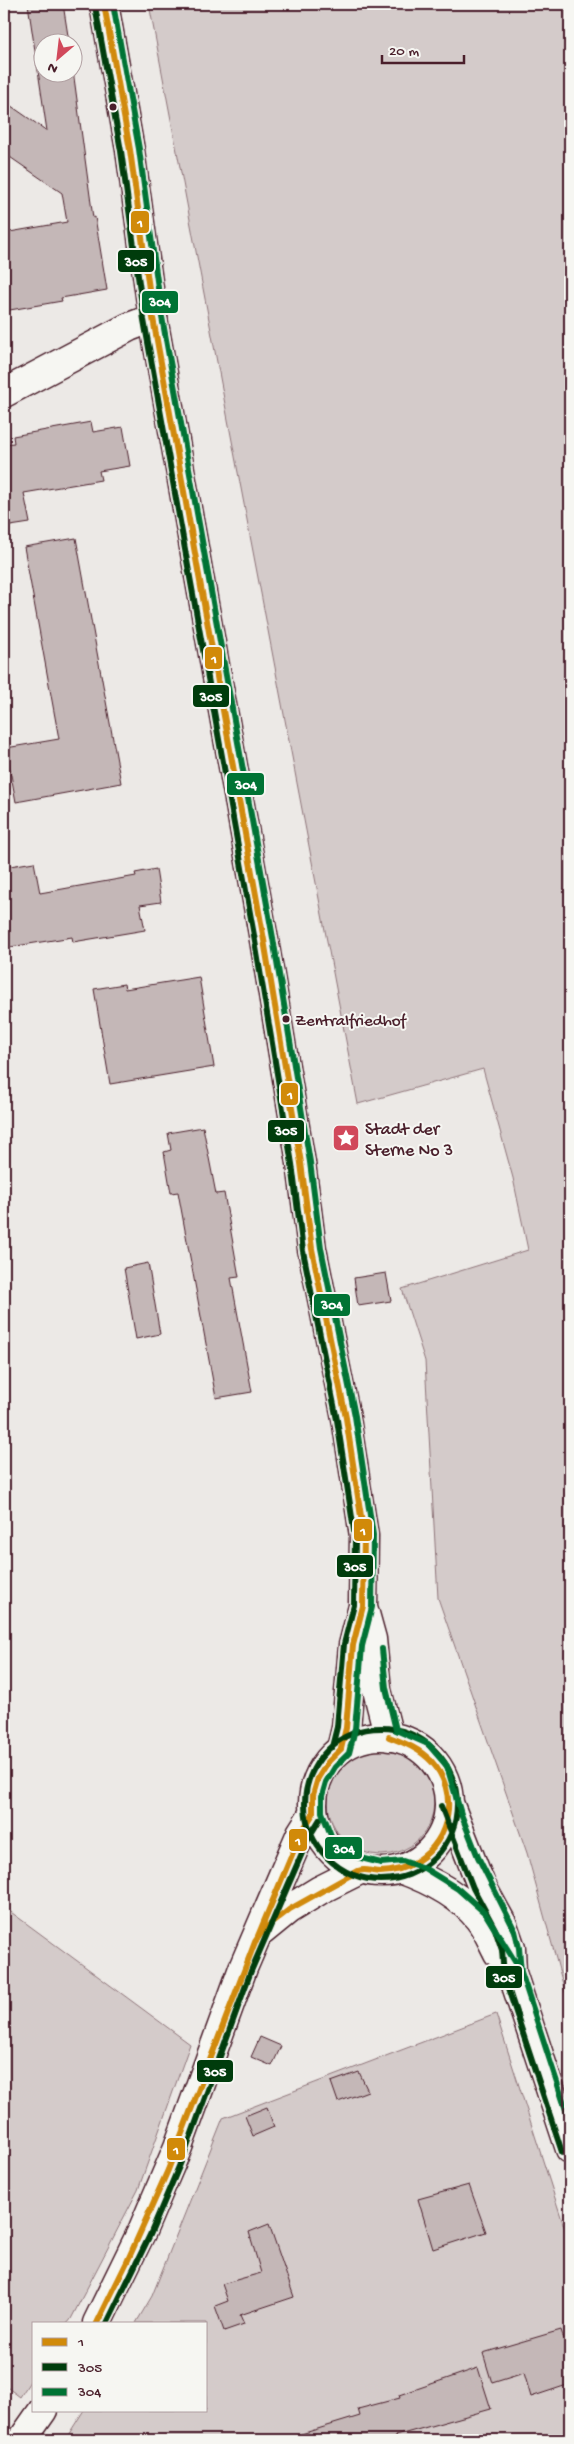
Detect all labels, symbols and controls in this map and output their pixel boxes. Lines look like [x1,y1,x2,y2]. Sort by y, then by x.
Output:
north arrow [32,32,82,82]
scale bar [382,32,464,64]
text: 20 m [389,43,419,61]
text: N [45,58,61,77]
unlabelled marker [108,102,118,112]
line badge: 1 [130,210,150,234]
text: 1 [136,216,143,233]
line badge: 305 [117,249,155,273]
text: 305 [124,255,148,272]
line badge: 304 [141,290,179,314]
text: 304 [148,295,171,312]
line badge: 1 [204,646,223,670]
text: 1 [210,652,217,669]
line badge: 305 [192,684,230,708]
text: 305 [199,690,223,707]
line badge: 304 [226,772,265,796]
text: 304 [234,778,257,795]
place label: Zentralfriedhof [295,1012,408,1032]
marker: Zentralfriedhof [281,1014,291,1024]
line badge: 1 [280,1082,299,1106]
text: 1 [286,1088,293,1105]
line badge: 305 [267,1119,305,1143]
place label: Stadt der Sterne No 3 [365,1120,453,1162]
place icon: Stadt der Sterne No 3 [331,1123,361,1153]
text: 305 [274,1124,298,1141]
line badge: 304 [313,1293,351,1317]
text: 304 [320,1298,343,1315]
line badge: 1 [353,1518,373,1542]
text: 1 [359,1524,366,1541]
line badge: 305 [336,1554,374,1578]
text: 305 [343,1560,367,1577]
line badge: 1 [288,1828,308,1852]
text: 1 [294,1834,301,1851]
line badge: 304 [324,1836,363,1860]
text: 304 [332,1842,355,1859]
line badge: 305 [485,1965,523,1989]
text: 305 [492,1971,516,1988]
line badge: 305 [196,2059,234,2083]
text: 305 [203,2065,227,2082]
line badge: 1 [166,2137,186,2161]
text: 1 [172,2143,179,2160]
legend [32,2322,208,2412]
text: 1 [77,2334,84,2352]
text: 305 [77,2360,102,2378]
text: 304 [77,2384,101,2402]

